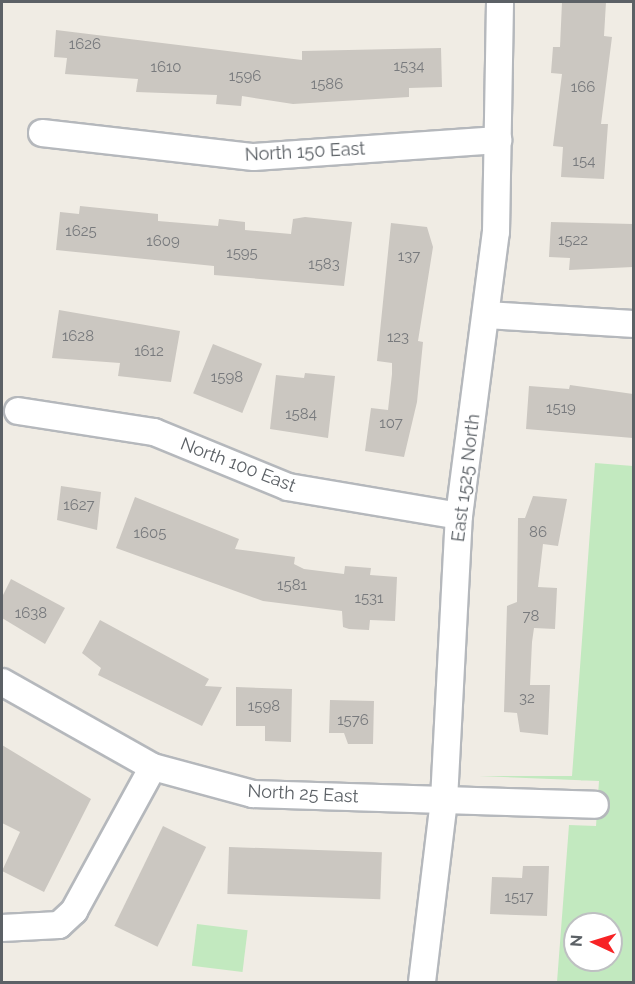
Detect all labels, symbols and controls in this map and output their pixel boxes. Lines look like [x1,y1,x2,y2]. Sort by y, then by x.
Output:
house number: 1626 [69,36,101,54]
house number: 1534 [394,58,424,76]
house number: 1610 [150,59,182,77]
house number: 1596 [229,68,261,86]
house number: 1586 [311,76,343,94]
house number: 166 [571,79,595,97]
street label: North 150 East [244,138,366,166]
house number: 154 [573,153,595,171]
house number: 1625 [65,223,97,241]
house number: 1522 [558,232,588,250]
house number: 1609 [146,233,180,251]
house number: 1595 [226,245,258,263]
house number: 137 [398,248,420,266]
house number: 1583 [308,256,340,274]
house number: 1628 [62,328,94,346]
house number: 123 [387,329,409,347]
house number: 1612 [134,343,164,361]
house number: 1598 [211,369,243,387]
house number: 1519 [546,400,576,418]
house number: 1584 [285,406,317,424]
street label: East 1525 North [447,413,485,543]
house number: 107 [379,415,403,433]
street label: North 100 East [177,433,299,497]
house number: 1627 [63,497,95,515]
house number: 86 [529,524,547,542]
house number: 1605 [134,525,166,543]
house number: 1581 [277,577,307,595]
house number: 1531 [354,590,384,608]
house number: 1638 [15,605,47,623]
house number: 78 [523,608,539,626]
house number: 32 [519,690,535,708]
house number: 1598 [248,698,280,716]
house number: 1576 [337,712,369,730]
street label: North 25 East [247,780,359,808]
house number: 1517 [505,889,533,907]
north arrow [563,912,623,972]
text: N [567,934,586,948]

